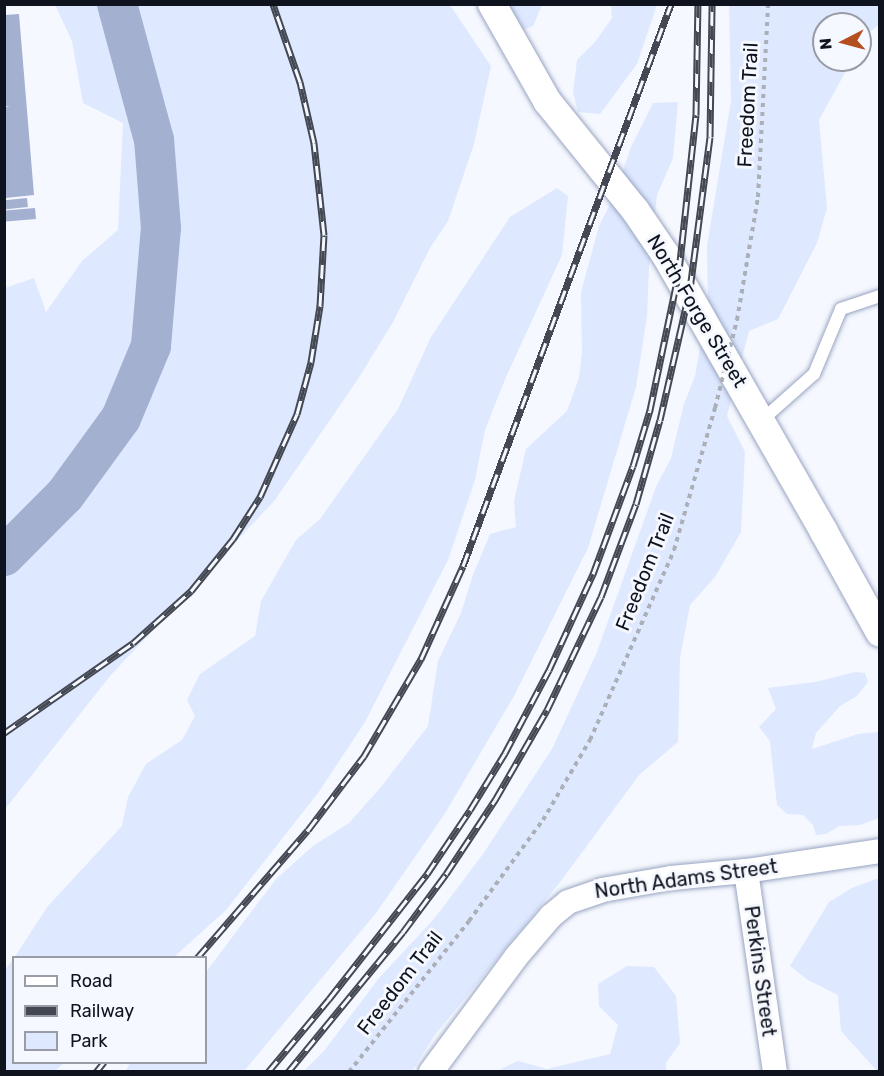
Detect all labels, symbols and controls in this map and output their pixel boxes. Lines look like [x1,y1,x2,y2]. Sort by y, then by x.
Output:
north arrow [812,12,872,72]
text: N [816,37,836,50]
street label: Freedom Trail [733,42,763,168]
street label: North Forge Street [642,230,752,392]
street label: Freedom Trail [610,509,680,635]
street label: North Adams Street [593,854,779,904]
street label: Perkins Street [739,904,781,1038]
street label: Freedom Trail [352,926,448,1040]
legend [12,956,207,1064]
text: Road [70,970,113,992]
text: Railway [70,1000,134,1022]
text: Park [70,1030,107,1052]

